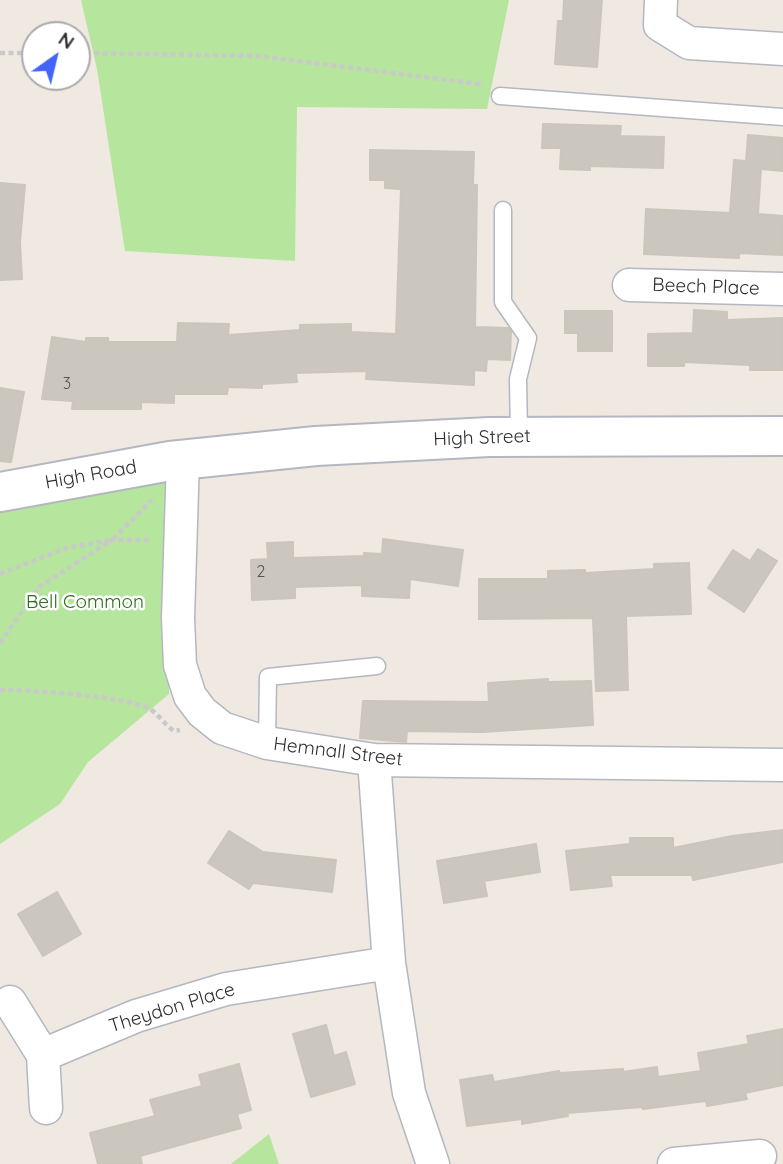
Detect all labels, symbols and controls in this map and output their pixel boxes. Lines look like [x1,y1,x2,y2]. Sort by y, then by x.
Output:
north arrow [21,21,91,91]
text: N [54,26,79,54]
street label: Beech Place [652,274,760,300]
house number: 3 [63,374,71,394]
street label: High Street [433,425,531,451]
street label: High Road [43,456,139,494]
house number: 2 [257,562,265,582]
park label: Bell Common [26,591,144,613]
street label: Hemnall Street [272,733,404,771]
street label: Theydon Place [106,978,238,1038]

